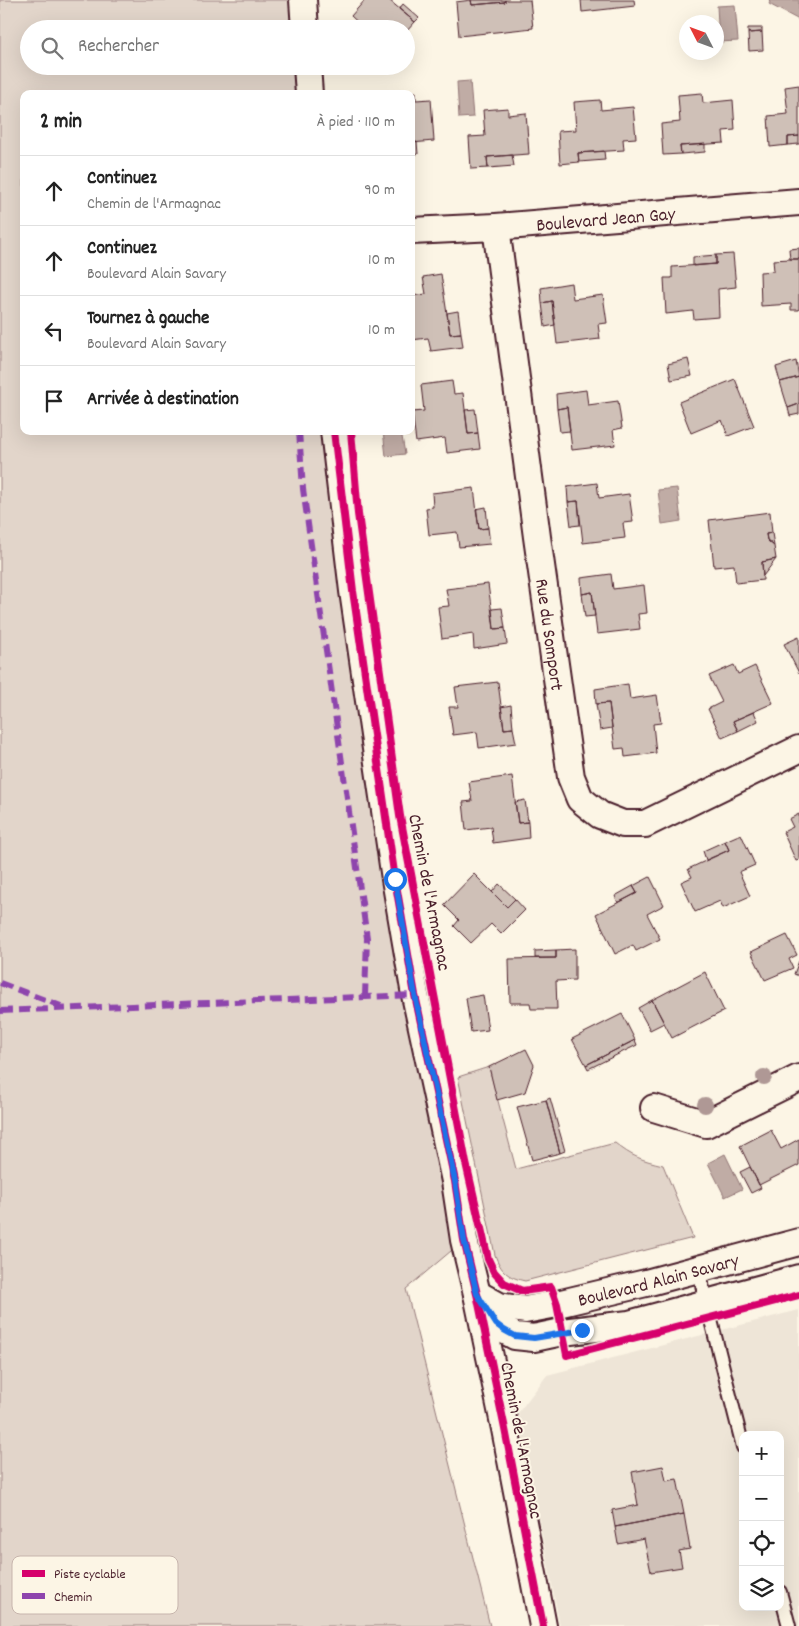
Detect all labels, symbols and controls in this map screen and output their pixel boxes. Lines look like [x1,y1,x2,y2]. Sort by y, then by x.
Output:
north arrow [679,15,724,60]
search box [20,20,415,75]
icon: search [38,34,66,62]
text: Rechercher [78,34,159,61]
text: 2 min [40,108,82,138]
text: À pied · 110 m [317,111,395,134]
text: Continuez [87,166,157,193]
icon: ahead [40,177,68,205]
text: 90 m [364,179,395,202]
text: Chemin de l'Armagnac [87,193,221,216]
street label: Boulevard Jean Gay [535,202,677,241]
text: Continuez [87,236,157,263]
icon: ahead [40,247,68,275]
text: 10 m [368,249,395,272]
text: Boulevard Alain Savary [87,263,226,286]
text: Tournez à gauche [87,306,209,333]
icon: left [40,317,68,345]
text: 10 m [368,319,395,342]
text: Boulevard Alain Savary [87,333,226,356]
icon: arrive [40,387,68,415]
text: Arrivée à destination [87,387,239,414]
street label: Rue du Somport [526,577,569,693]
street label: Chemin de l'Armagnac [399,812,456,973]
route start [384,868,407,891]
street label: Boulevard Alain Savary [576,1249,743,1316]
route end [571,1319,594,1342]
street label: Chemin de l'Armagnac [491,1360,548,1521]
map controls [739,1431,784,1611]
button: + [739,1431,784,1476]
button: − [739,1476,784,1521]
button: locate [739,1521,784,1566]
legend [12,1556,178,1614]
text: Piste cyclable [54,1565,126,1585]
button: layers [739,1566,784,1611]
text: Chemin [54,1588,92,1608]

